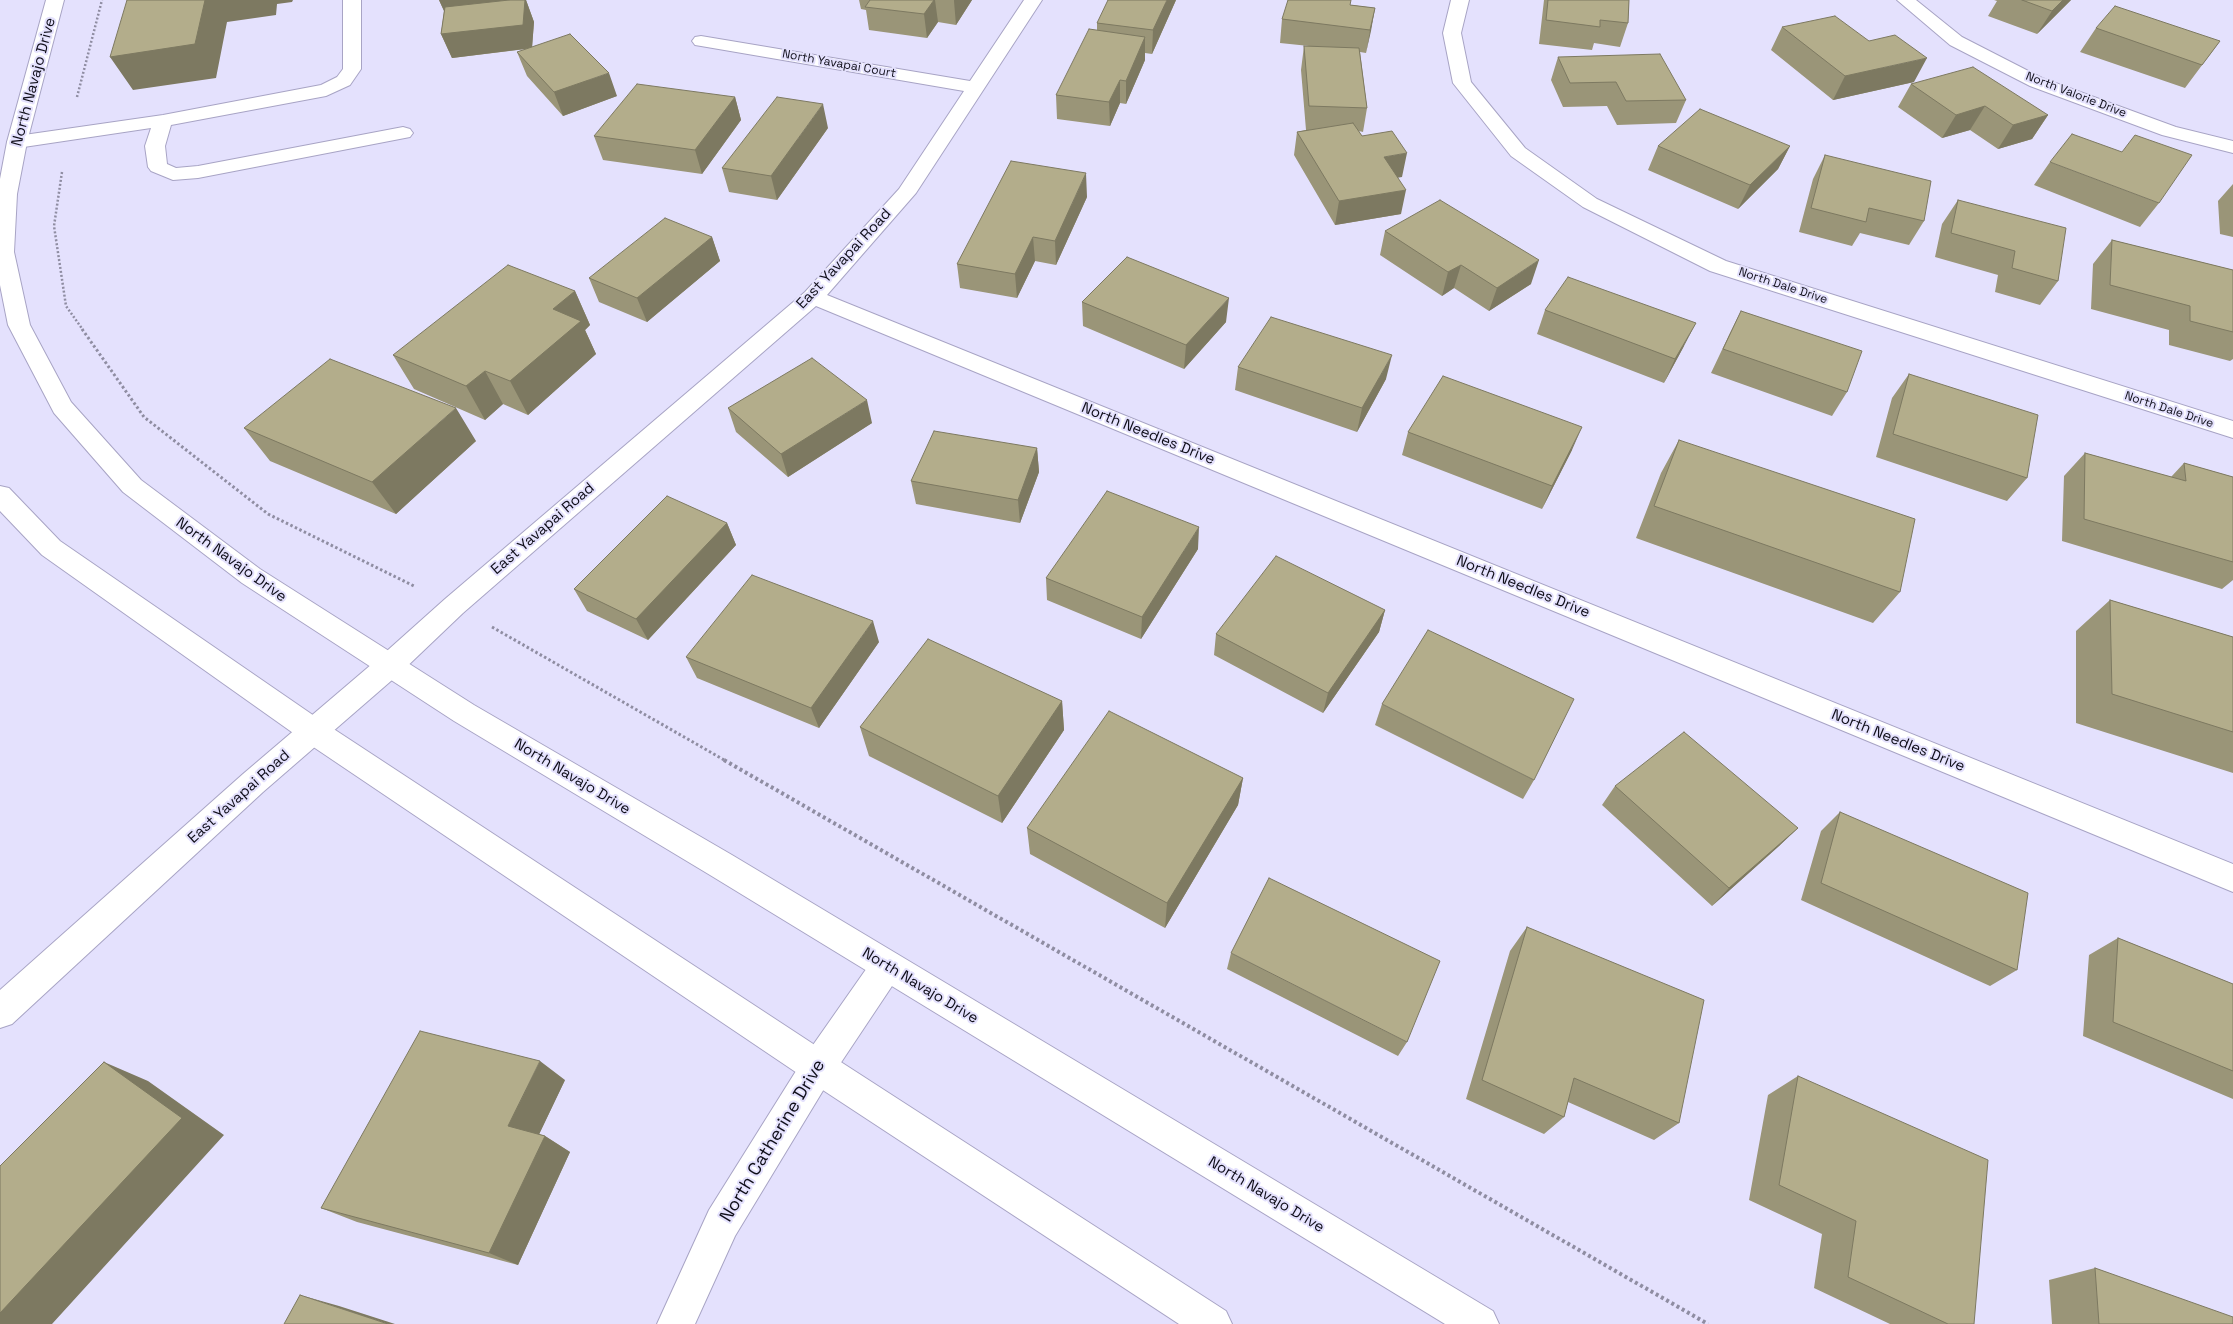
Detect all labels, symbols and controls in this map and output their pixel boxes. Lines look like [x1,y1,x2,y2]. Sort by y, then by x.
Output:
street label: North Navajo Drive [8,16,60,148]
street label: North Yavapai Court [781,47,897,81]
street label: North Valorie Drive [2024,69,2128,121]
street label: East Yavapai Road [793,205,895,313]
street label: North Dale Drive [1737,265,1829,307]
street label: North Dale Drive [2123,389,2215,431]
street label: North Needles Drive [1079,399,1217,469]
street label: East Yavapai Road [488,479,598,579]
street label: North Navajo Drive [172,514,290,606]
street label: North Needles Drive [1454,552,1592,622]
street label: North Needles Drive [1829,706,1967,776]
street label: North Navajo Drive [511,735,633,819]
street label: East Yavapai Road [184,747,294,847]
street label: North Navajo Drive [859,944,981,1028]
street label: North Catherine Drive [716,1056,830,1226]
street label: North Navajo Drive [1205,1153,1327,1237]

